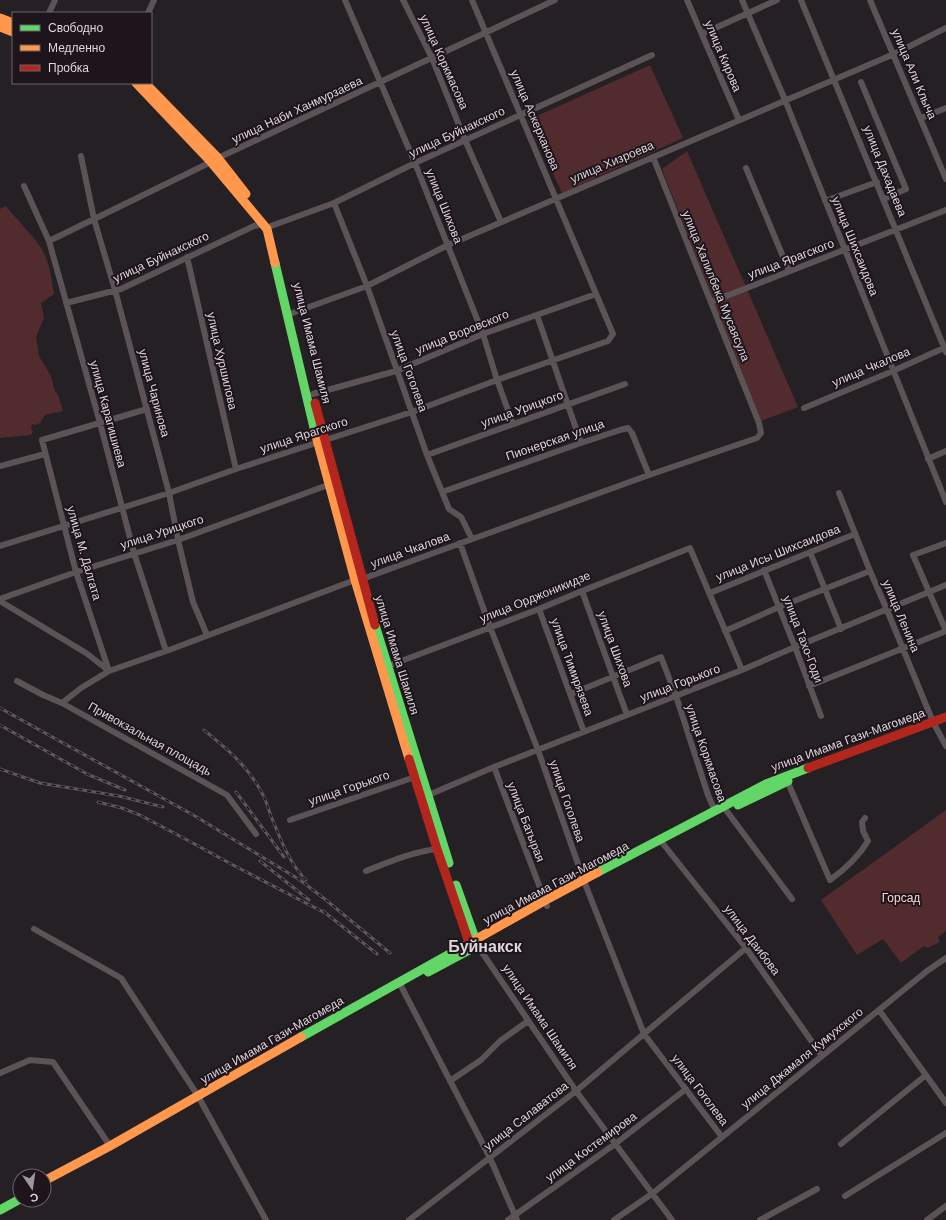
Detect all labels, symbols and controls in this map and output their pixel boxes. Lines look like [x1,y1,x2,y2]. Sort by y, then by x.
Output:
legend [12,12,152,84]
street label: улица Коркмасова [417,12,471,112]
street label: улица Кирова [702,18,744,94]
text: Свободно [48,21,103,35]
street label: улица Али Клыча [889,27,940,122]
text: Медленно [48,41,105,55]
text: Пробка [48,61,89,75]
street label: улица Аскерханова [508,68,563,173]
street label: улица Наби Ханмурзаева [229,73,365,146]
street label: улица Буйнакского [407,104,507,160]
street label: улица Дахадаева [860,123,910,219]
street label: улица Хизроева [568,138,656,186]
street label: улица Шихова [423,167,465,246]
street label: улица Шихсаидова [829,194,881,298]
street label: улица Халилбека Мусаясула [679,209,753,364]
street label: улица Буйнакского [111,229,211,285]
street label: улица Ярагского [746,236,836,282]
street label: улица Имама Шамиля [290,281,334,405]
street label: улица Воровского [413,307,511,357]
street label: улица Хуршилова [204,311,240,411]
street label: улица Гоголева [388,328,430,414]
street label: улица Чкалова [830,344,912,390]
street label: улица Чаринова [136,347,173,439]
street label: улица Карагишиева [87,359,129,469]
street label: улица Урицкого [479,388,565,430]
street label: улица Ярагского [258,414,350,456]
street label: Пионерская улица [504,417,606,463]
street label: улица М. Далгата [64,504,104,602]
street label: улица Урицкого [119,512,206,552]
street label: улица Исы Шихсаидова [714,522,842,584]
street label: улица Чкалова [368,529,452,571]
street label: улица Орджоникидзе [478,568,593,626]
street label: улица Ленина [879,578,923,655]
street label: улица Тахо-Годи [780,593,826,685]
street label: улица Имама Шамиля [372,594,422,716]
street label: улица Шихова [595,609,635,689]
street label: улица Тимирязева [548,616,596,718]
street label: улица Горького [638,661,722,705]
street label: Привокзальная площадь [86,699,214,779]
street label: улица Коркмасова [683,702,729,804]
street label: улица Имама Гази-Магомеда [769,706,927,774]
street label: улица Гоголева [546,758,588,844]
street label: улица Горького [307,768,392,808]
street label: улица Батырая [504,780,548,864]
street label: улица Имама Гази-Магомеда [481,838,631,927]
park label: Горсад [882,891,920,905]
street label: улица Даибова [721,902,783,978]
district label: Буйнакск [448,938,523,955]
street label: улица Имама Шамиля [499,962,581,1072]
street label: улица Имама Гази-Магомеда [198,993,346,1087]
street label: улица Джамаля Кумухского [738,1004,866,1112]
street label: улица Гоголева [669,1052,732,1129]
street label: улица Салаватова [481,1079,571,1153]
street label: улица Костемирова [543,1109,640,1185]
north arrow [12,1168,52,1208]
text: С [29,1191,39,1204]

